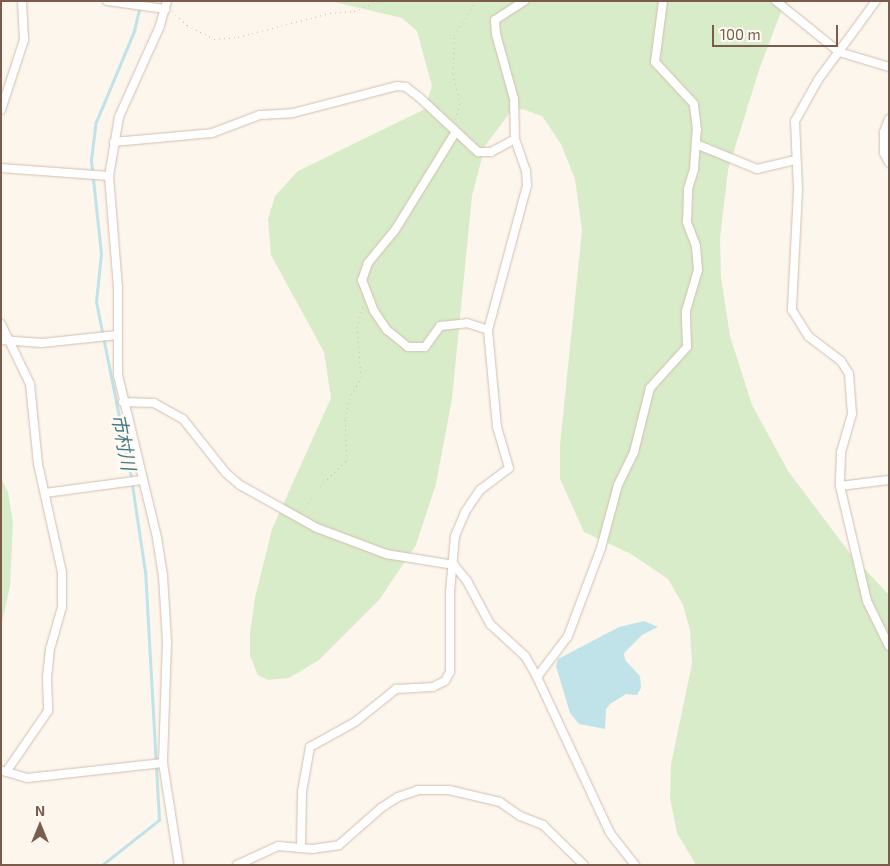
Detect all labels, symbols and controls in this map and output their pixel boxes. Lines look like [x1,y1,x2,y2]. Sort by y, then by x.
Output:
scale bar [715,15,841,47]
text: 100 m [720,25,761,43]
water label: 市村川 [107,412,141,472]
north arrow [15,801,65,851]
text: N [35,802,45,819]

